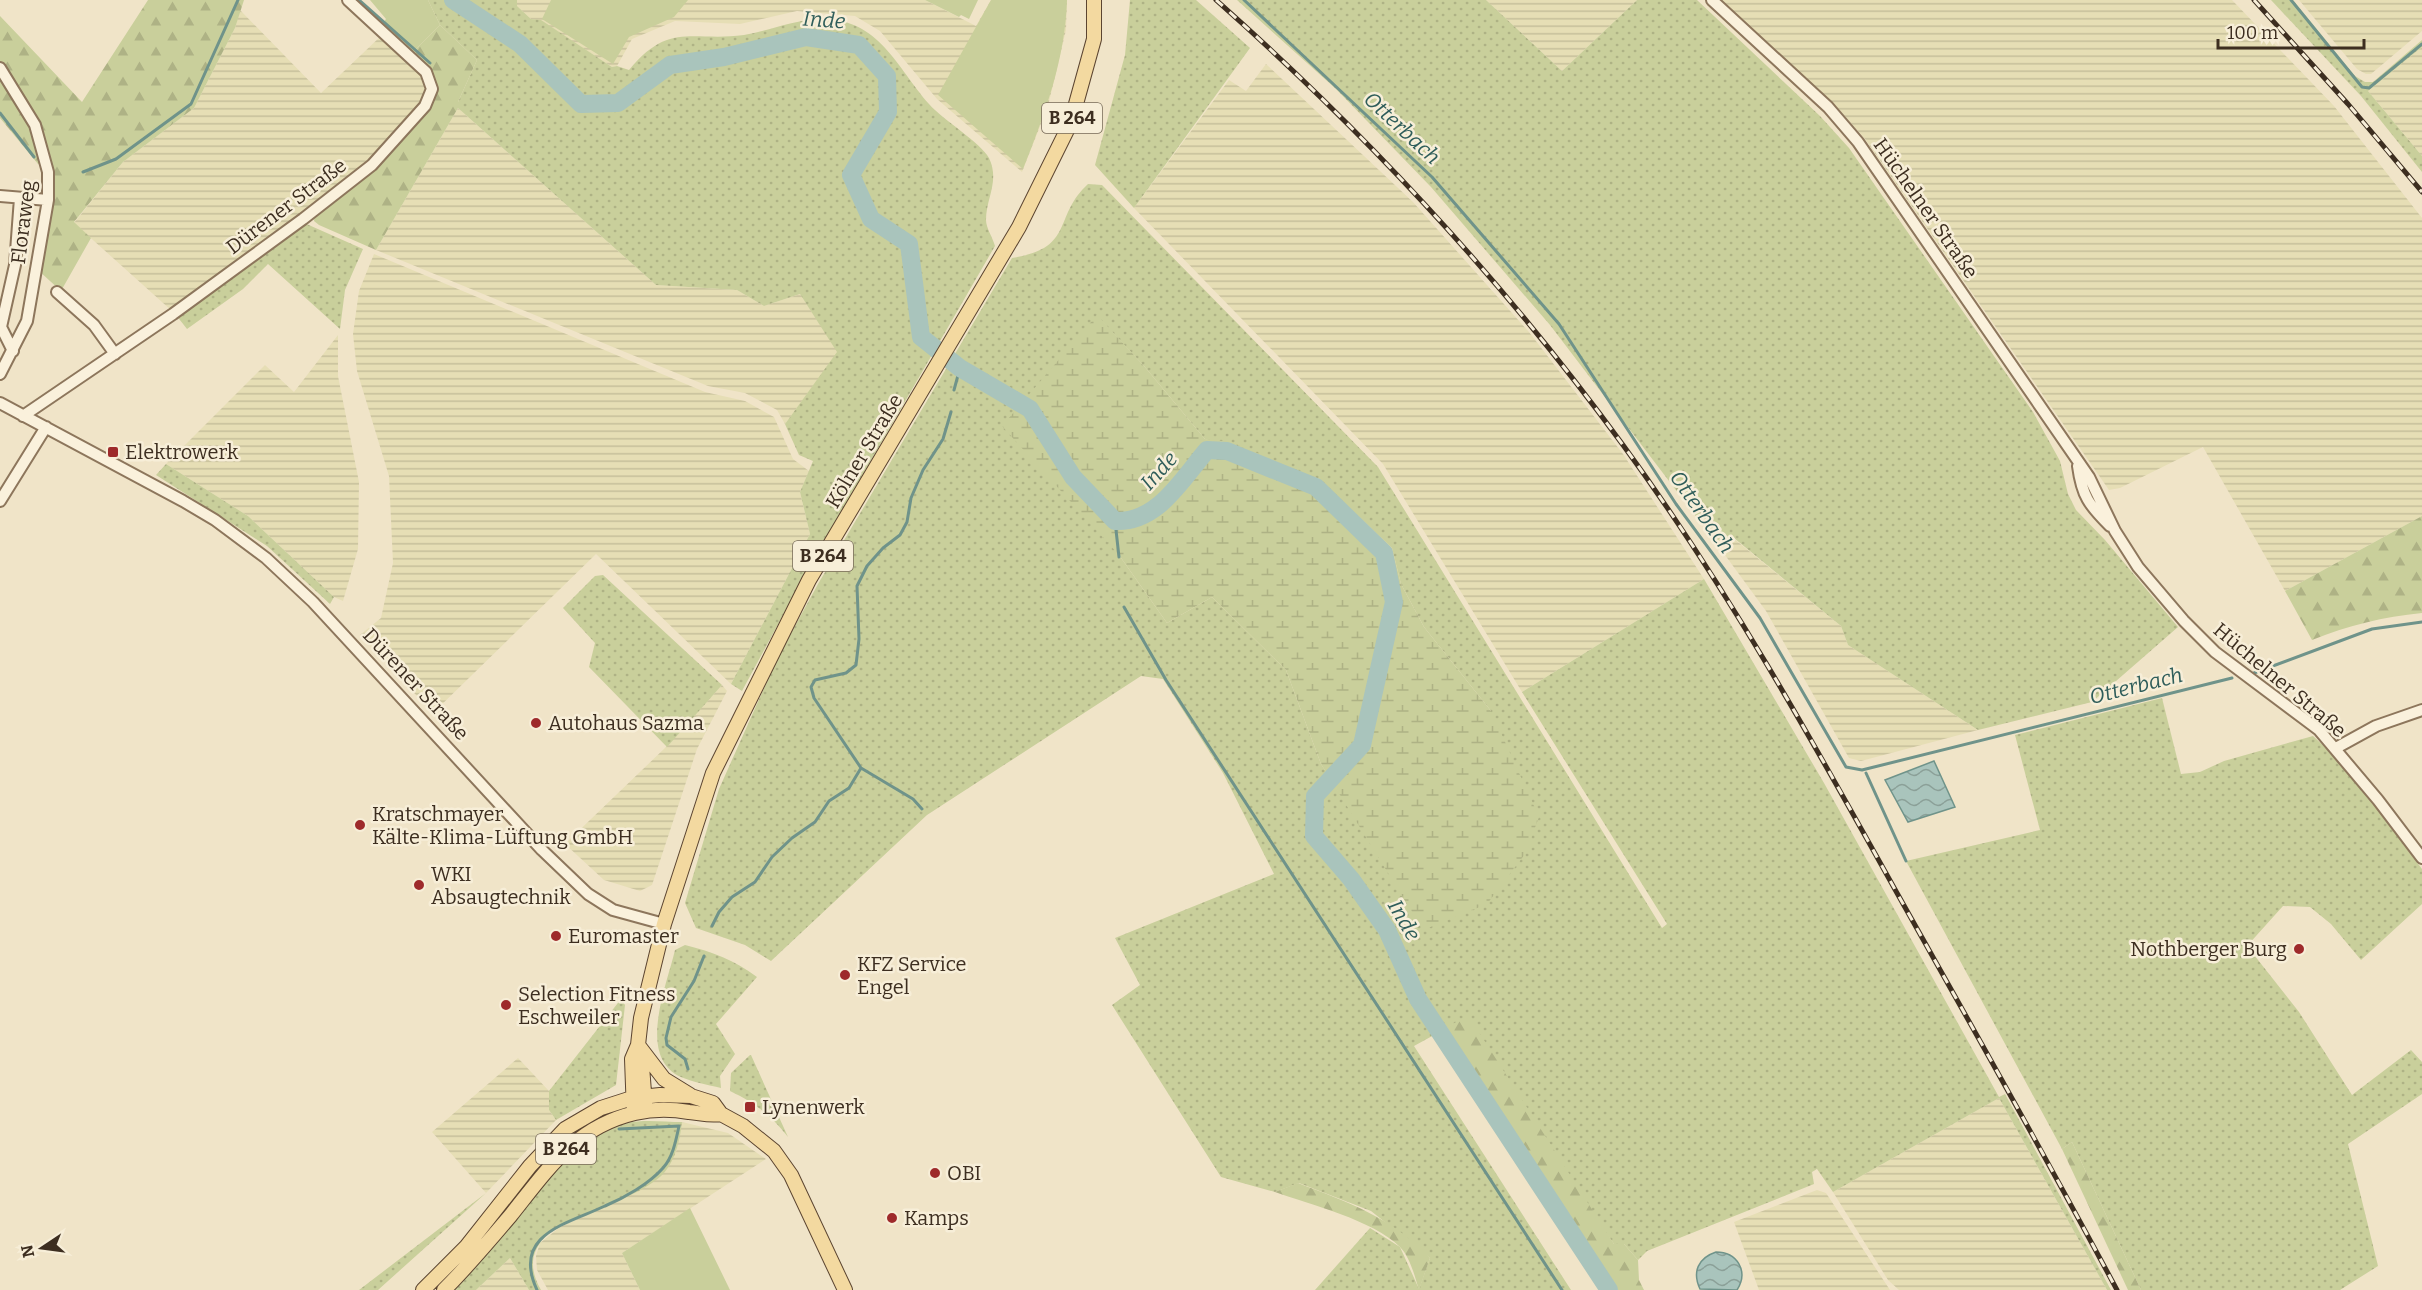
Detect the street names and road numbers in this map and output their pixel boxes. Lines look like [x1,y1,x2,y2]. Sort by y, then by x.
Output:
road number: B 264 [1042,103,1102,133]
street label: Hüchelner Straße [1869,133,1983,283]
street label: Dürener Straße [221,153,351,259]
street label: Floraweg [6,179,40,265]
street label: Kölner Straße [821,390,907,512]
road number: B 264 [793,541,853,571]
street label: Hüchelner Straße [2209,618,2351,742]
street label: Dürener Straße [358,623,474,745]
road number: B 264 [536,1134,596,1164]

